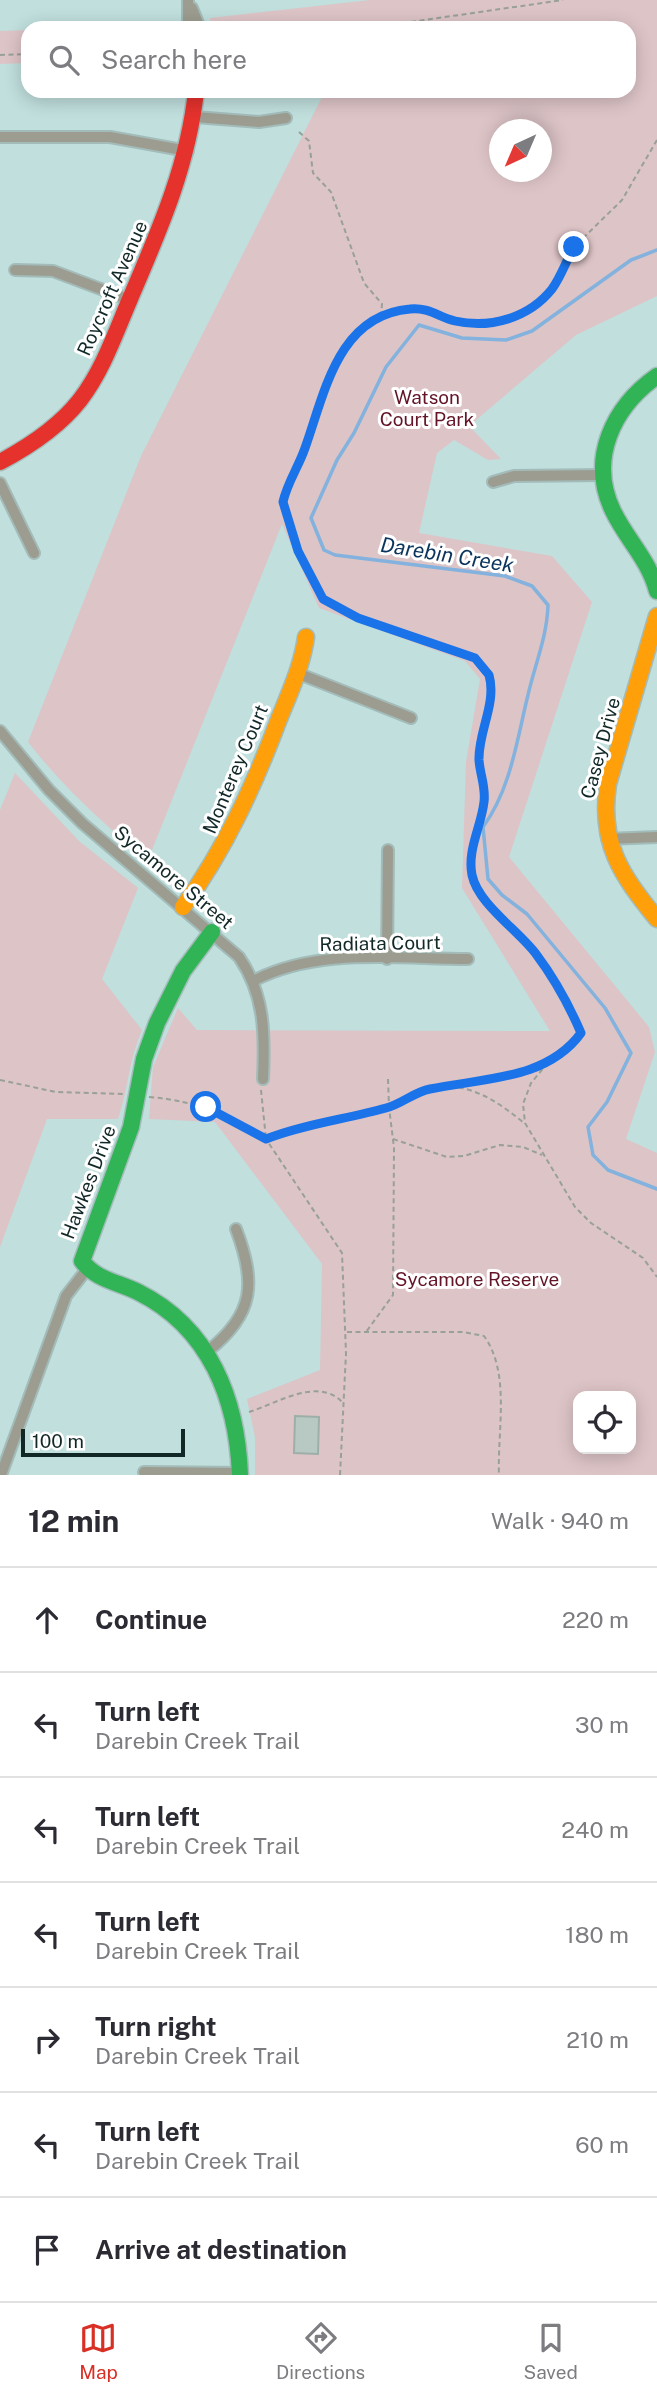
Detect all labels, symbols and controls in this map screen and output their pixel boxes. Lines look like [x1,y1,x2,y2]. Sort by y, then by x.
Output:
search box [21,21,636,98]
icon: search [45,41,83,79]
text: Search here [101,44,247,75]
north arrow [489,119,552,182]
street label: Roycroft Avenue [72,217,152,359]
route end [558,231,589,262]
park label: Watson Court Park [380,386,475,430]
water label: Darebin Creek [379,532,516,577]
street label: Casey Drive [576,695,624,801]
street label: Monterey Court [198,701,272,837]
street label: Sycamore Street [110,821,238,933]
street label: Radiata Court [319,931,441,955]
route start [190,1091,221,1122]
street label: Hawkes Drive [56,1122,120,1242]
park label: Sycamore Reserve [395,1268,559,1290]
map controls [573,1391,636,1454]
button: locate [573,1391,636,1454]
scale bar [21,1426,186,1458]
text: 100 m [32,1430,84,1452]
text: 12 min [28,1503,119,1539]
text: Walk · 940 m [491,1507,629,1534]
icon: ahead [28,1601,66,1639]
text: Continue [95,1604,207,1635]
text: 220 m [562,1606,629,1633]
text: Turn left [95,1696,200,1727]
icon: left [28,1706,66,1744]
text: 30 m [575,1711,629,1738]
text: Darebin Creek Trail [95,1727,300,1754]
text: Turn left [95,1801,200,1832]
icon: left [28,1811,66,1849]
text: 240 m [561,1816,629,1843]
text: Darebin Creek Trail [95,1832,300,1859]
text: Turn left [95,1906,200,1937]
icon: left [28,1916,66,1954]
text: 180 m [565,1921,629,1948]
text: Darebin Creek Trail [95,1937,300,1964]
text: Turn right [95,2011,217,2042]
icon: right [28,2021,66,2059]
text: 210 m [566,2026,629,2053]
text: Darebin Creek Trail [95,2042,300,2069]
text: Turn left [95,2116,200,2147]
icon: left [28,2126,66,2164]
text: 60 m [575,2131,629,2158]
text: Darebin Creek Trail [95,2147,300,2174]
icon: arrive [28,2231,66,2269]
text: Arrive at destination [95,2234,347,2265]
tab: Map [79,2319,118,2383]
tab: Directions [276,2319,365,2383]
tab: Saved [524,2319,578,2383]

